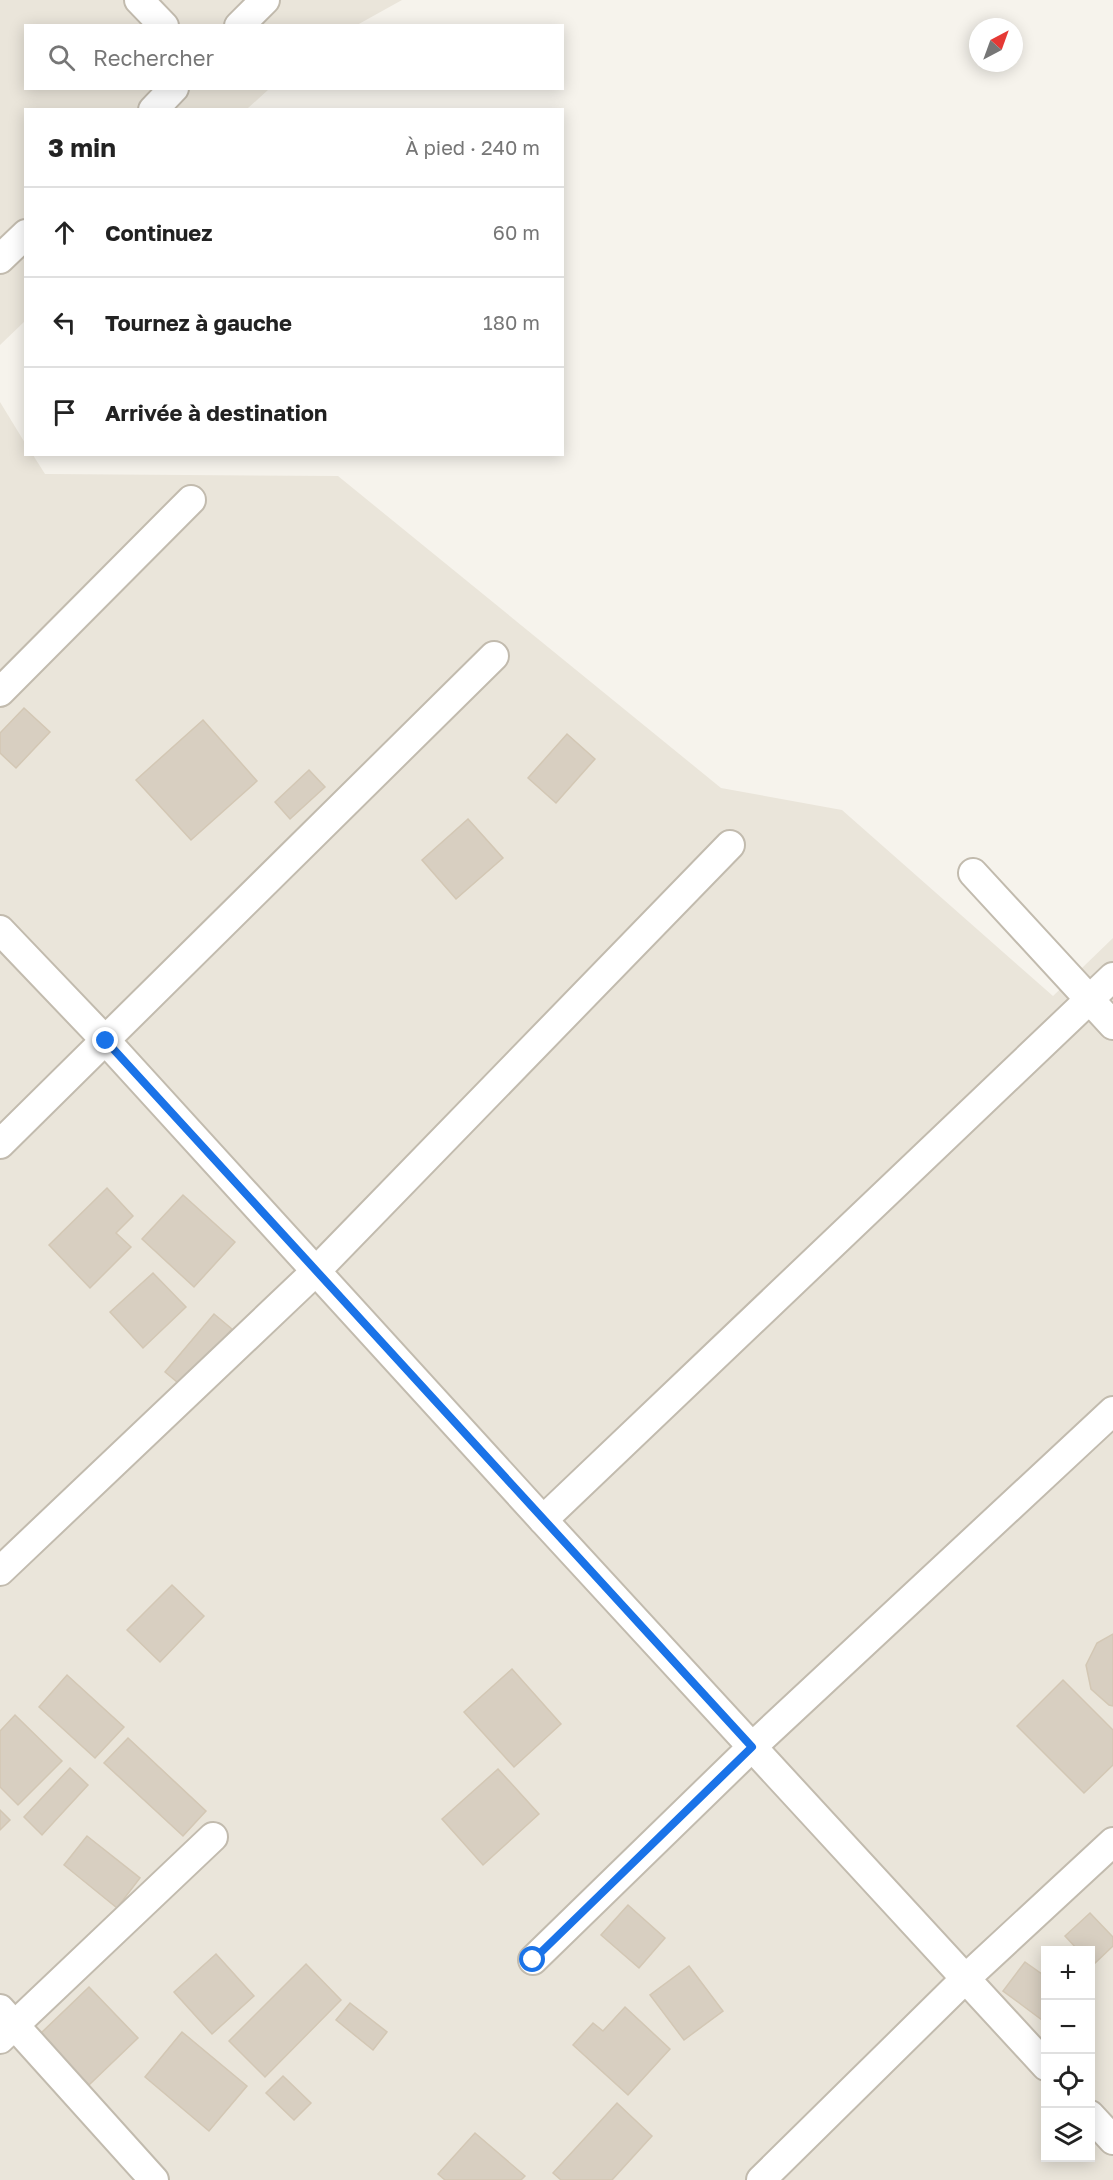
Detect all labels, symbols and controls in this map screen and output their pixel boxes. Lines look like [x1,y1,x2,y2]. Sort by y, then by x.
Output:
north arrow [969,18,1023,72]
search box [24,24,564,90]
icon: search [45,41,78,74]
text: Rechercher [93,44,214,71]
text: 3 min [48,132,116,163]
text: À pied · 240 m [405,135,540,159]
icon: ahead [48,216,81,249]
text: Continuez [105,219,212,246]
text: 60 m [493,220,540,244]
icon: left [48,306,81,339]
text: Tournez à gauche [105,309,292,336]
text: 180 m [483,310,540,334]
icon: arrive [48,396,81,429]
text: Arrivée à destination [105,399,327,426]
route end [92,1027,118,1053]
route start [519,1946,545,1972]
map controls [1041,1946,1095,2162]
button: + [1041,1946,1095,2000]
button: − [1041,2000,1095,2054]
button: locate [1041,2054,1095,2108]
button: layers [1041,2108,1095,2162]

